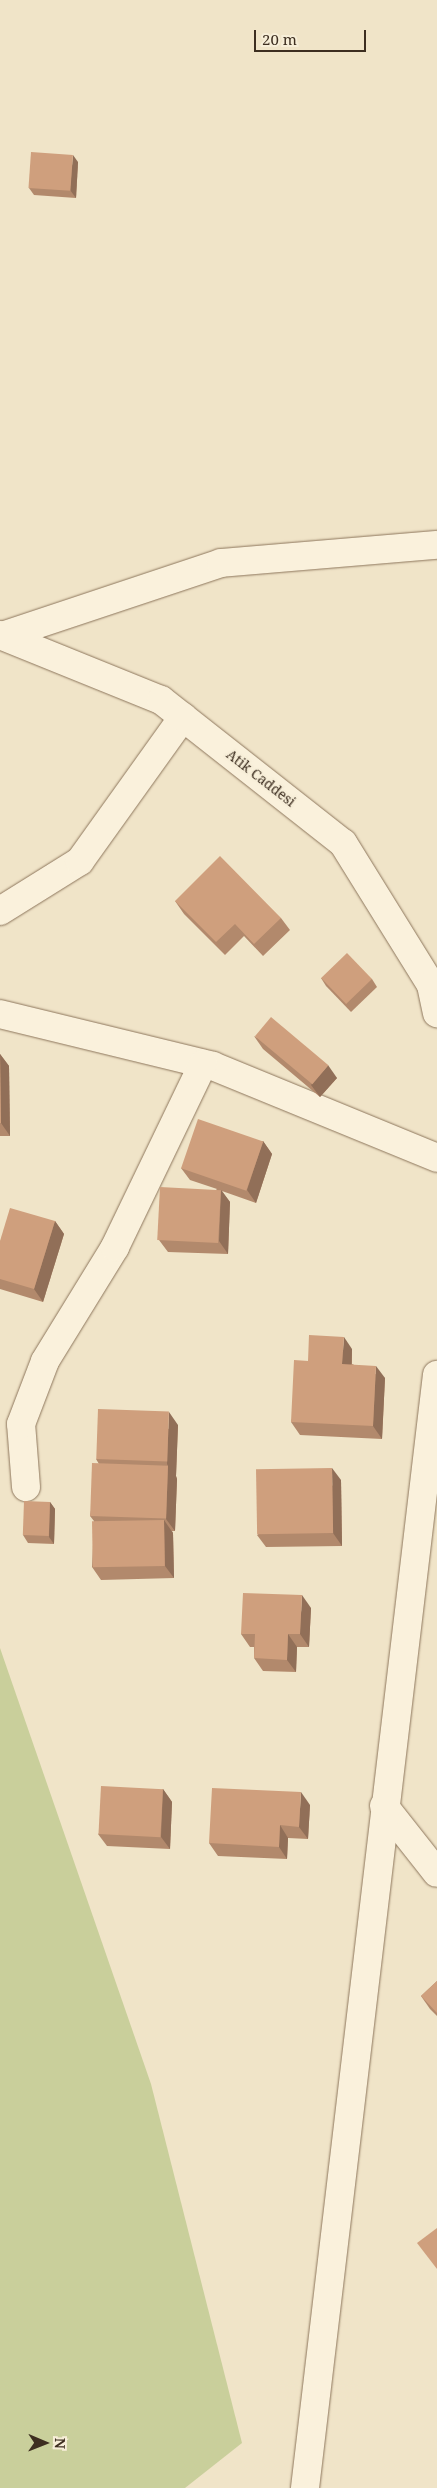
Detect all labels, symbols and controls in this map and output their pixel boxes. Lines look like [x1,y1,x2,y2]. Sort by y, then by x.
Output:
scale bar [257,20,370,52]
text: 20 m [262,29,297,49]
street label: Atik Caddesi [223,746,299,810]
north arrow [20,2418,70,2468]
text: N [51,2438,70,2449]

